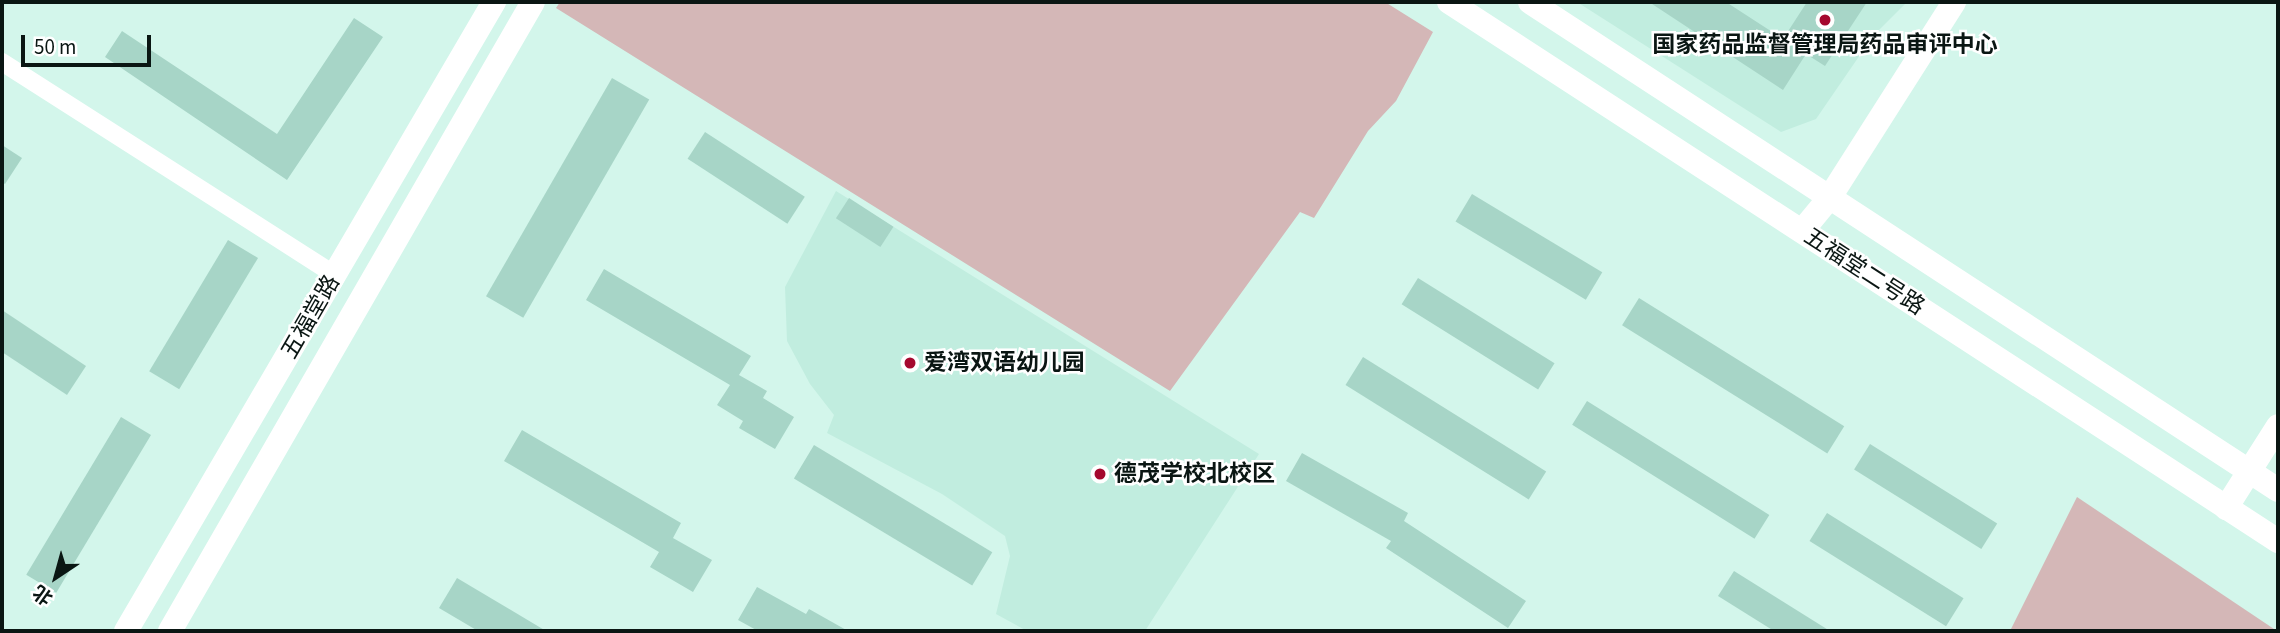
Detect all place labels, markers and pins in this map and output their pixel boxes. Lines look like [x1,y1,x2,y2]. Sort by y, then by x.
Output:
marker: 国家药品监督管理局药品审评中心 [1817,12,1833,28]
place label: 国家药品监督管理局药品审评中心 [1653,31,1997,59]
place label: 爱湾双语幼儿园 [924,349,1085,377]
marker: 爱湾双语幼儿园 [902,355,918,371]
place label: 德茂学校北校区 [1114,460,1275,488]
marker: 德茂学校北校区 [1092,466,1108,482]

